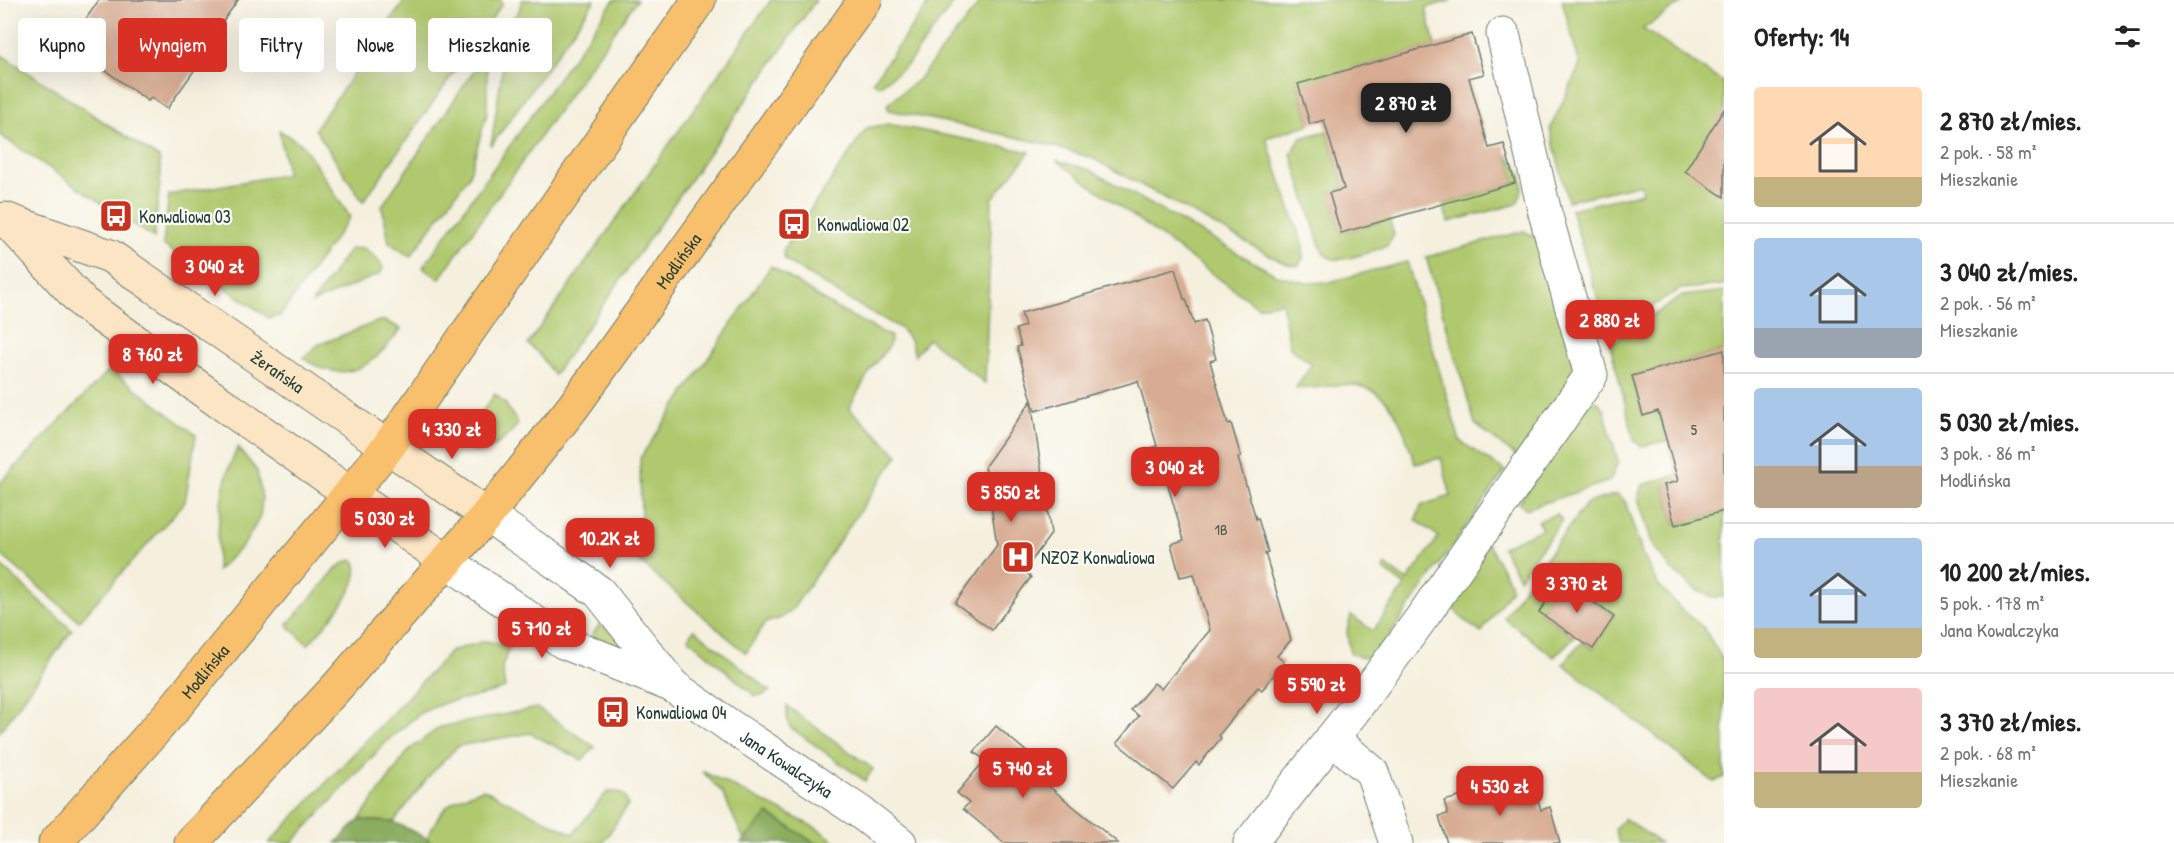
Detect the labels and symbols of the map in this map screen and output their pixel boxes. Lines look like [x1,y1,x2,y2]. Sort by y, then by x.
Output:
pin: 2 870 zł [1344,83,1468,134]
bus stop icon: Konwaliowa 03 [98,198,134,234]
place label: Konwaliowa 03 [139,204,231,229]
bus stop icon: Konwaliowa 02 [776,206,812,242]
place label: Konwaliowa 02 [817,212,910,237]
street label: Modlińska [649,228,707,294]
pin: 3 040 zł [153,246,277,297]
pin: 2 880 zł [1548,300,1672,351]
pin: 8 760 zł [91,334,215,385]
street label: Żerańska [246,344,310,399]
pin: 4 330 zł [390,409,514,460]
house number: 5 [1691,419,1698,440]
pin: 3 040 zł [1113,447,1237,498]
pin: 5 850 zł [949,472,1073,523]
pin: 5 030 zł [323,498,447,549]
pin: 10.2K zł [548,518,672,569]
house number: 1B [1214,519,1228,540]
hospital icon: NZOZ Konwaliowa [1000,539,1036,575]
place label: NZOZ Konwaliowa [1041,545,1155,570]
pin: 3 370 zł [1515,563,1639,614]
pin: 5 710 zł [480,608,604,659]
street label: Modlińska [175,639,234,704]
pin: 5 590 zł [1255,664,1379,715]
bus stop icon: Konwaliowa 04 [595,694,631,730]
place label: Konwaliowa 04 [636,700,727,725]
street label: Jana Kowalczyka [735,724,838,803]
pin: 5 740 zł [961,748,1085,799]
pin: 4 530 zł [1438,766,1562,817]

